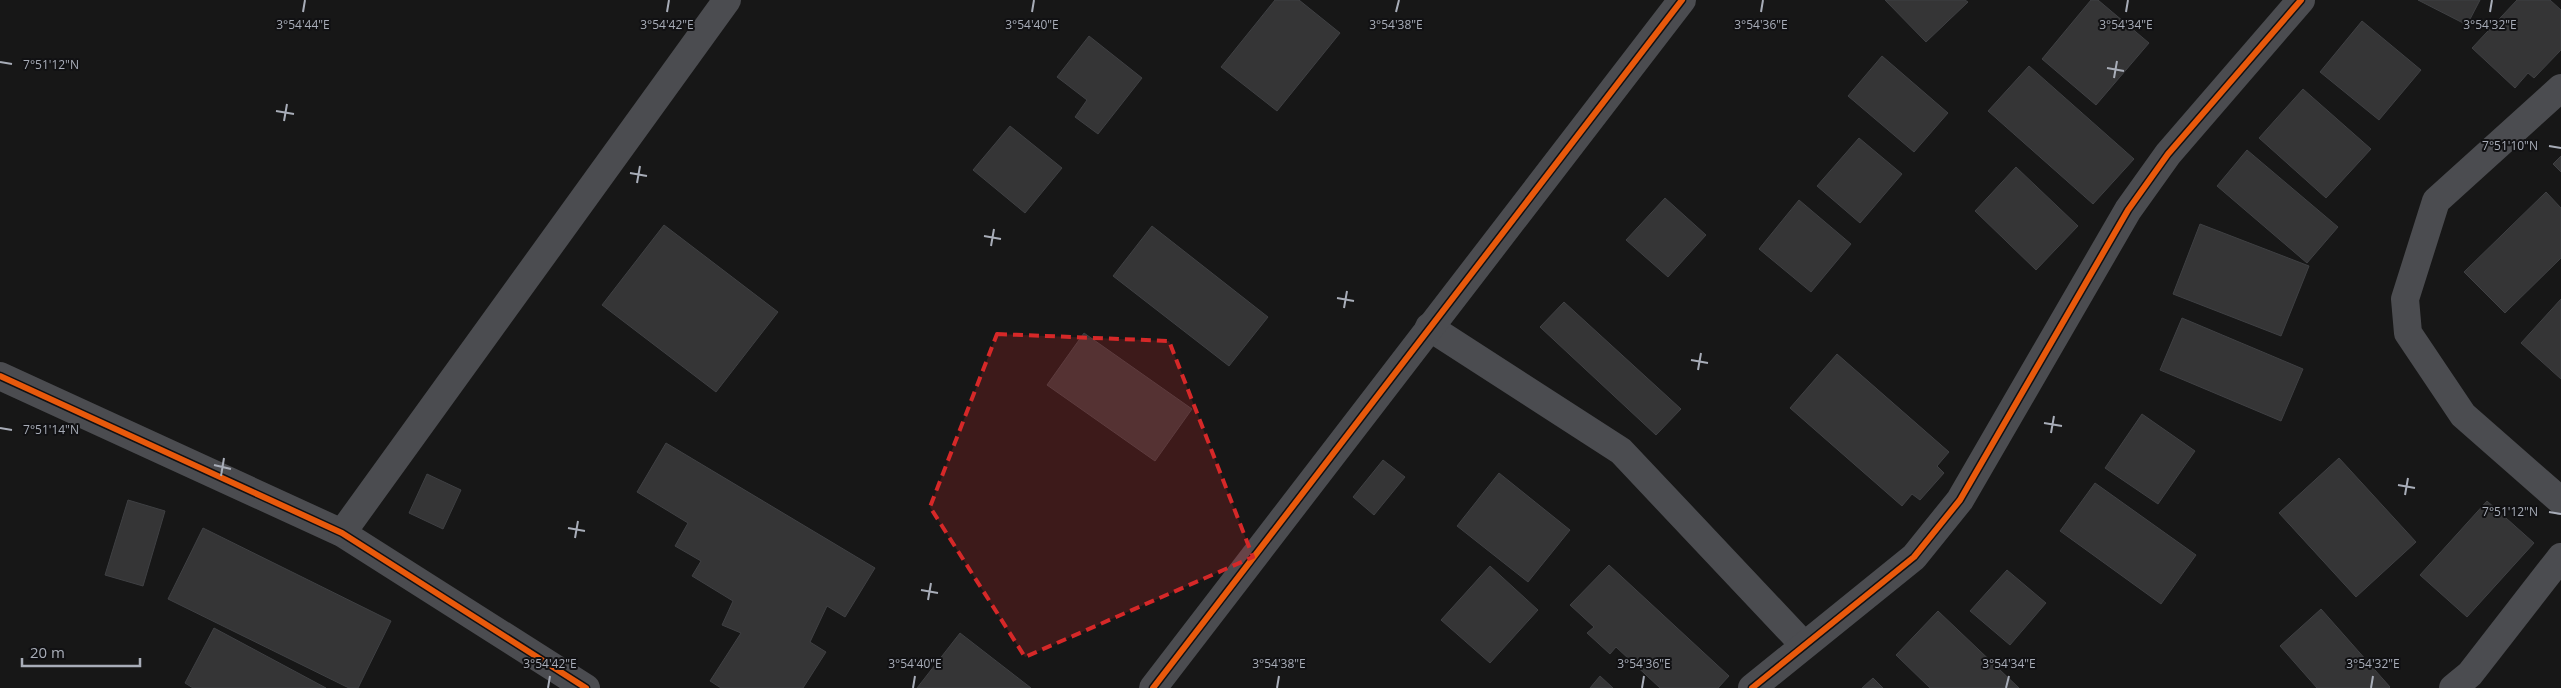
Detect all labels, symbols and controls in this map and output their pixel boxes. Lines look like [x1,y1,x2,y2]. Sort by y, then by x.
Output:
text: 3°54'44"E [276,16,330,33]
text: 3°54'42"E [640,16,694,33]
text: 3°54'40"E [1005,16,1059,33]
text: 3°54'38"E [1369,16,1423,33]
text: 3°54'36"E [1734,16,1788,33]
text: 3°54'34"E [2099,16,2153,33]
text: 3°54'32"E [2463,16,2517,33]
text: 7°51'12"N [23,56,79,73]
text: 7°51'10"N [2482,137,2538,154]
text: 7°51'14"N [23,421,79,438]
text: 7°51'12"N [2482,503,2538,520]
scale bar [22,636,140,668]
text: 20 m [30,642,65,662]
text: 3°54'42"E [523,655,577,672]
text: 3°54'40"E [888,655,942,672]
text: 3°54'38"E [1252,655,1306,672]
text: 3°54'36"E [1617,655,1671,672]
text: 3°54'34"E [1982,655,2036,672]
text: 3°54'32"E [2346,655,2400,672]

